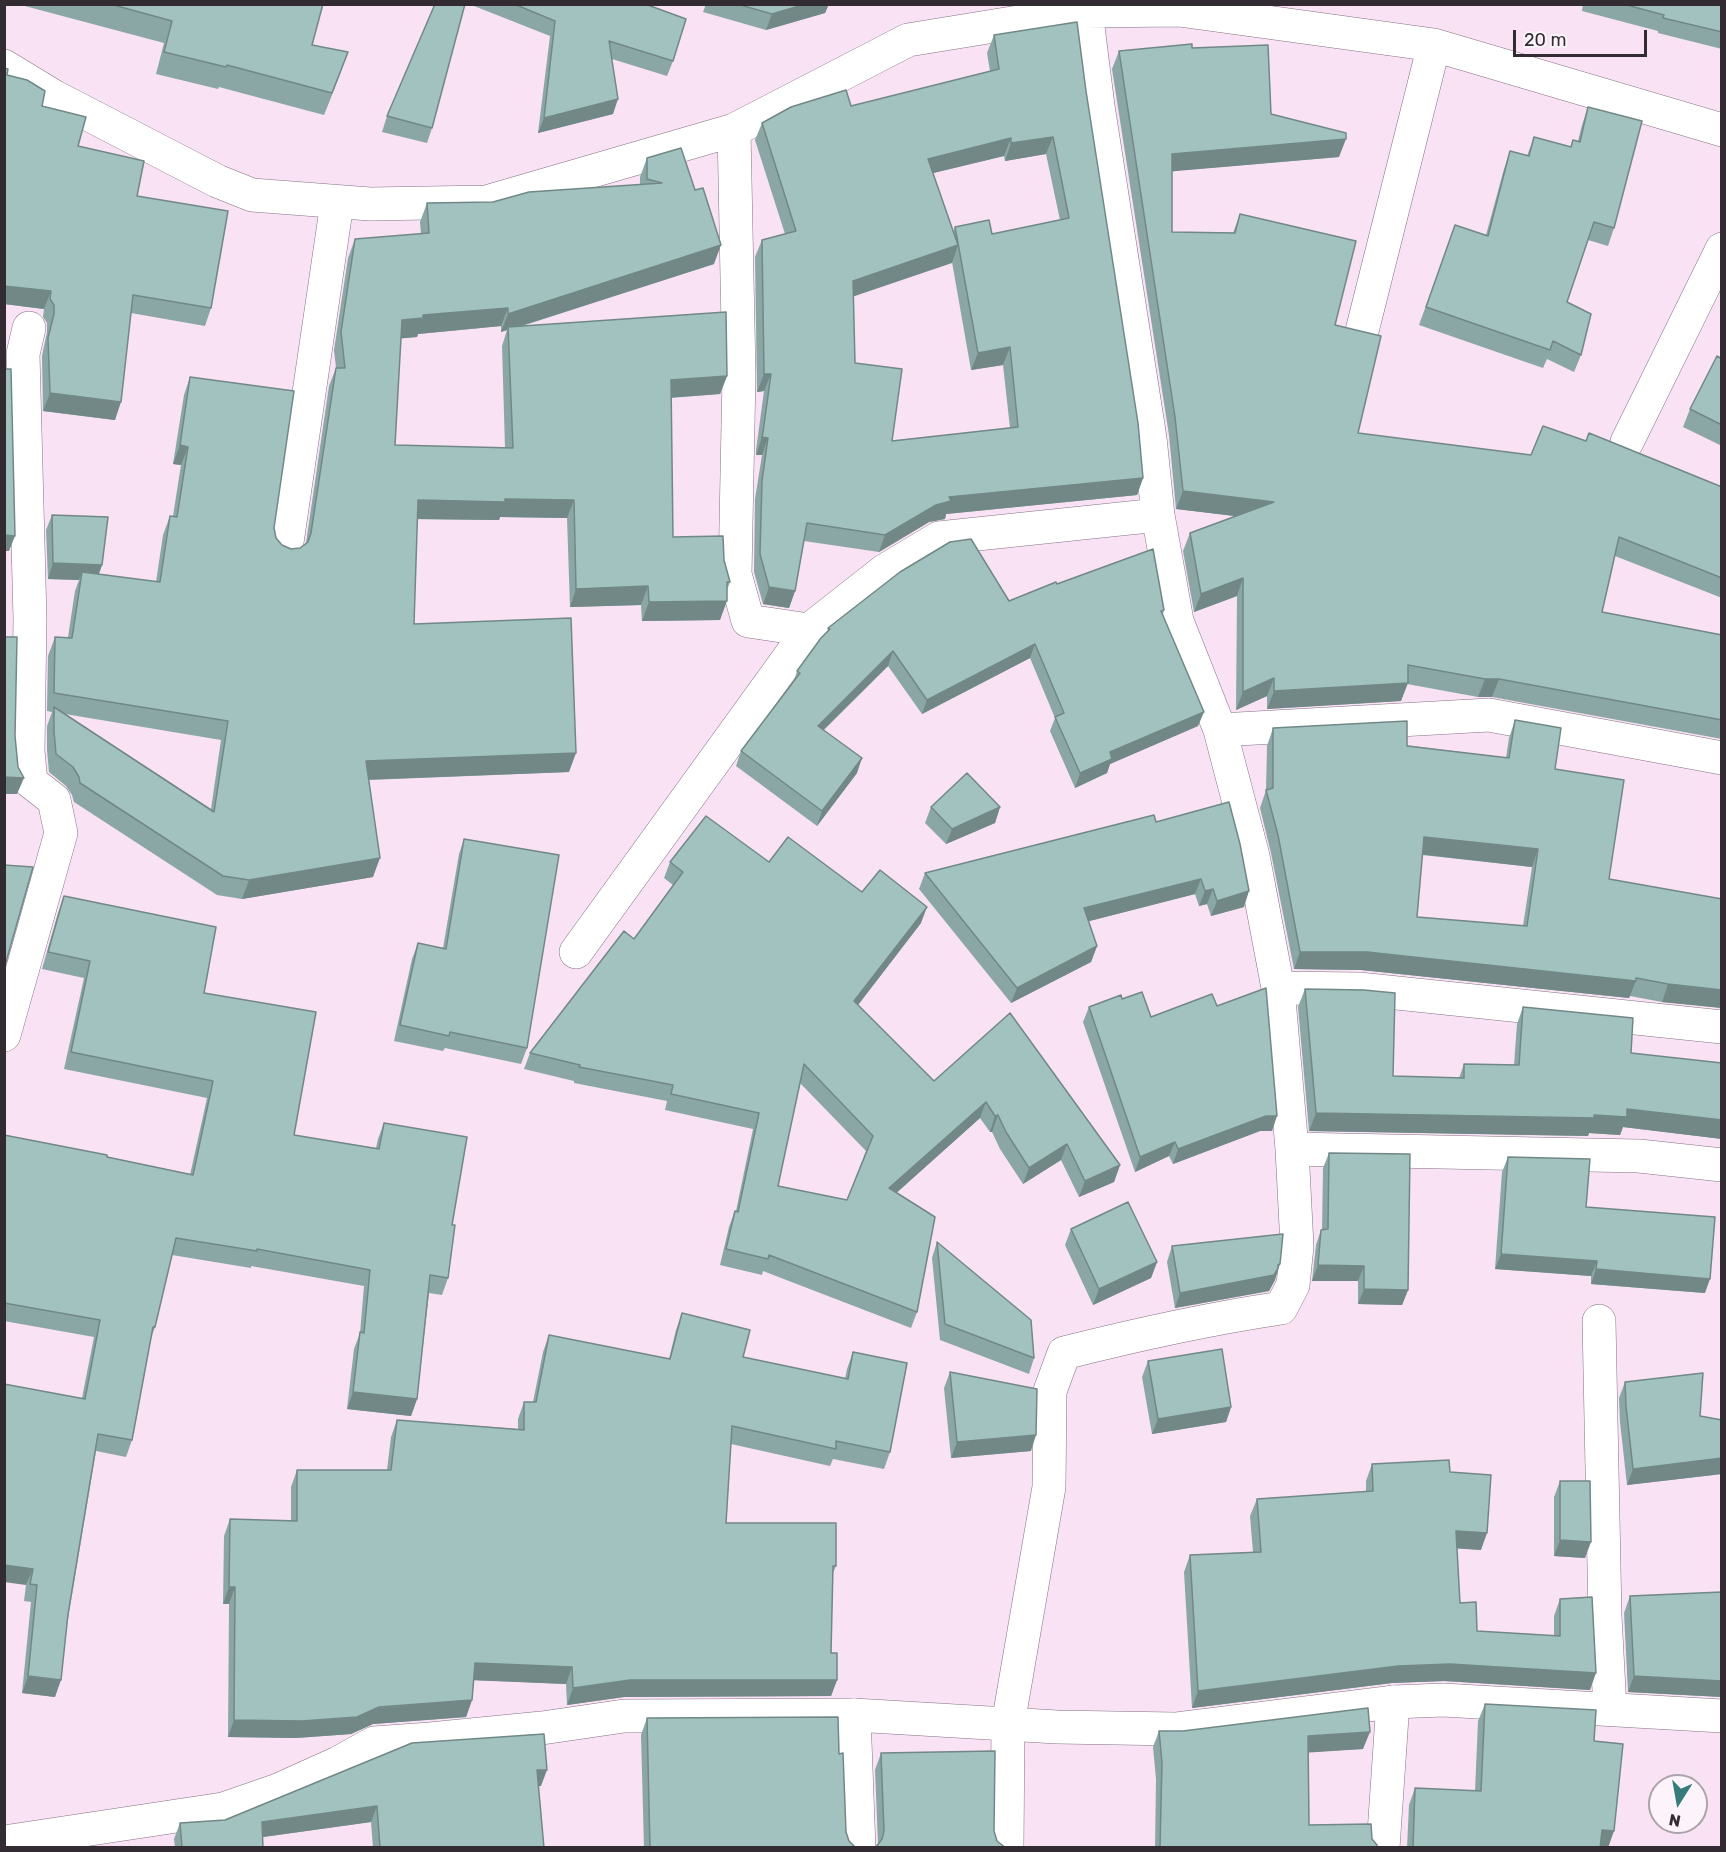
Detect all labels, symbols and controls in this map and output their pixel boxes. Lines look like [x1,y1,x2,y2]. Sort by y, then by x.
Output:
scale bar [1516,18,1650,56]
text: 20 m [1524,29,1566,51]
north arrow [1648,1774,1708,1834]
text: N [1667,1810,1682,1831]

